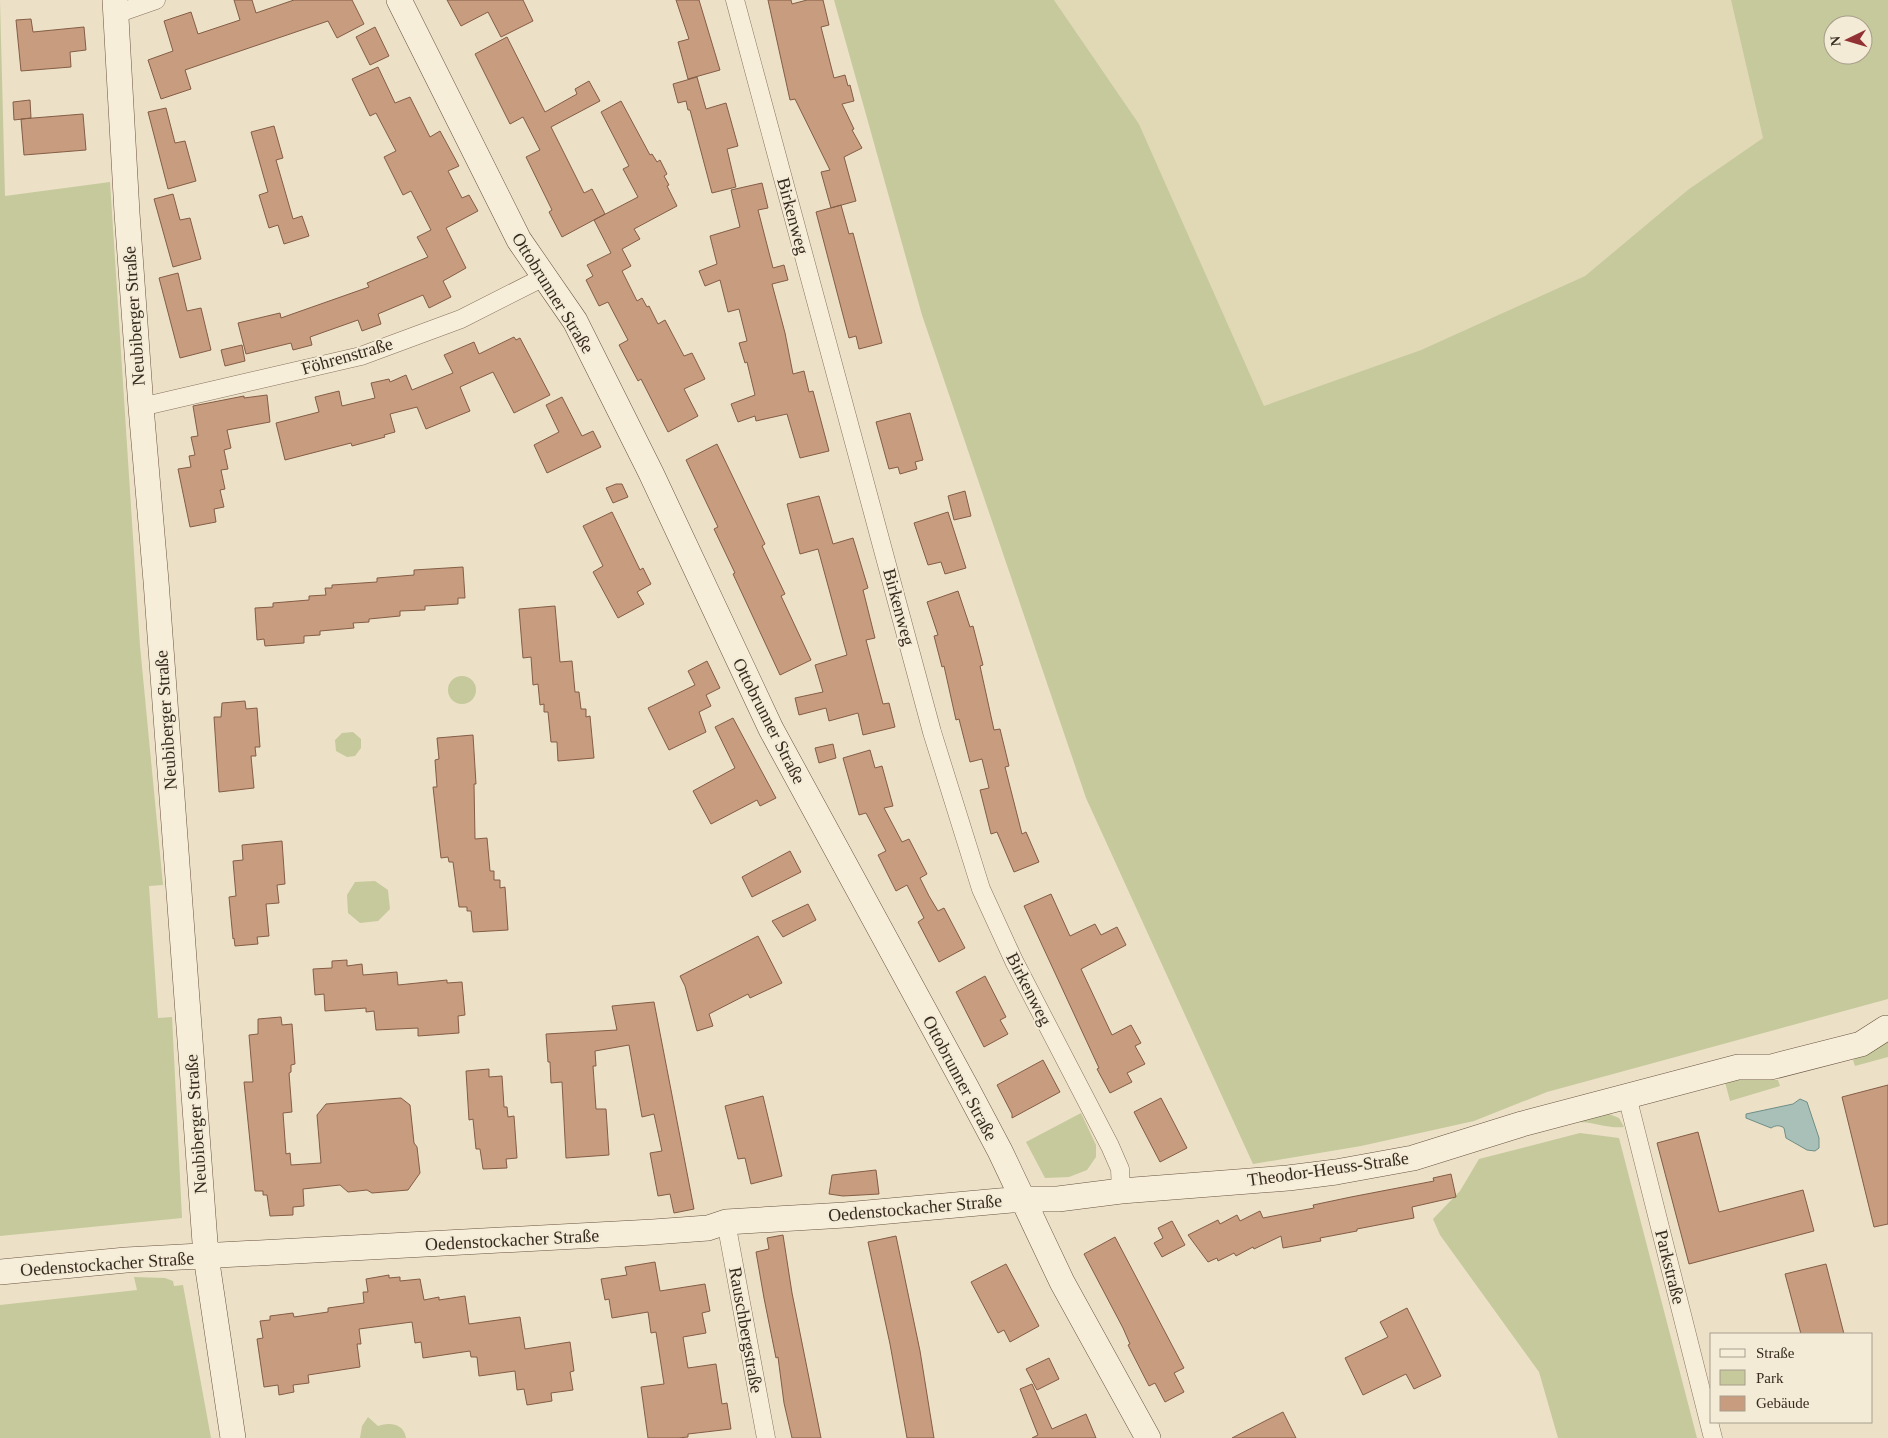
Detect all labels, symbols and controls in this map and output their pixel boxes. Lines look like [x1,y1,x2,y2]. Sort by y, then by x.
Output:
north arrow [1823,15,1873,65]
text: N [1828,35,1843,47]
street label: Birkenweg [773,175,813,257]
street label: Ottobrunner Straße [508,229,598,357]
street label: Neubiberger Straße [119,245,149,387]
street label: Föhrenstraße [299,333,395,379]
street label: Birkenweg [879,566,919,648]
street label: Neubiberger Straße [151,649,181,791]
street label: Ottobrunner Straße [729,655,809,787]
street label: Birkenweg [1002,949,1056,1029]
street label: Ottobrunner Straße [919,1012,1001,1144]
street label: Neubiberger Straße [181,1053,211,1195]
street label: Theodor-Heuss-Straße [1246,1148,1410,1190]
street label: Oedenstockacher Straße [827,1190,1003,1226]
street label: Oedenstockacher Straße [424,1225,600,1255]
street label: Parkstraße [1651,1228,1689,1306]
street label: Oedenstockacher Straße [19,1248,195,1280]
street label: Rauschbergstraße [725,1265,767,1395]
legend [1710,1333,1873,1423]
text: Straße [1756,1345,1795,1361]
text: Park [1756,1370,1784,1386]
text: Gebäude [1756,1395,1810,1411]

